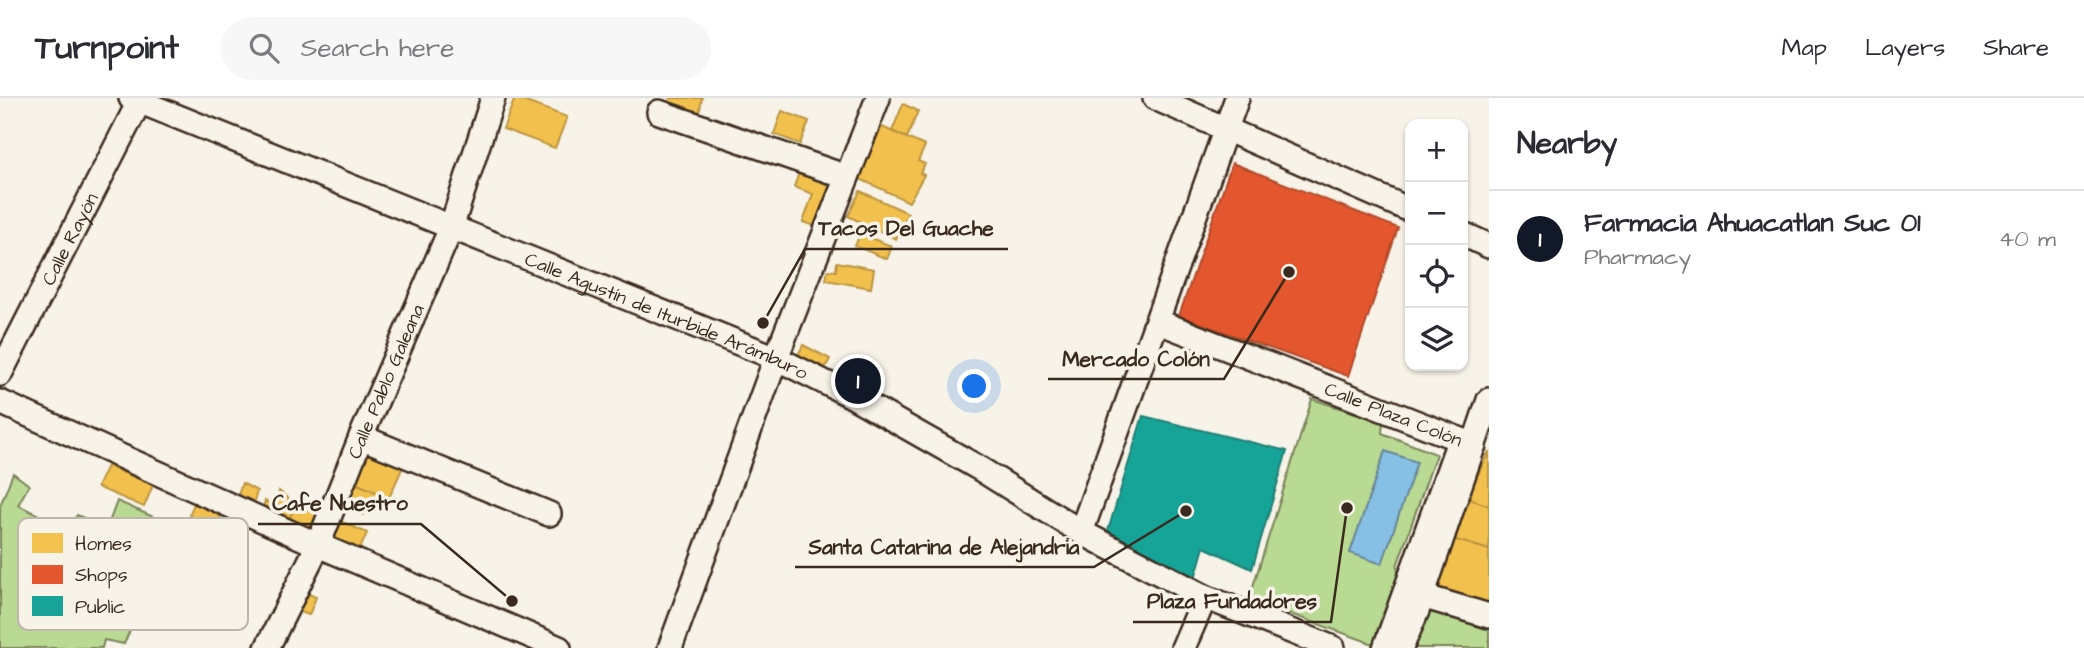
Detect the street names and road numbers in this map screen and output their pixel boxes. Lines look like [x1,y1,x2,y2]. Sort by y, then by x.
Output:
street label: Calle Rayón [36,188,105,290]
street label: Calle Agustín de Iturbide Arámburo [520,246,813,387]
street label: Calle Pablo Galeana [342,300,432,463]
street label: Calle Plaza Colón [1320,376,1466,454]

